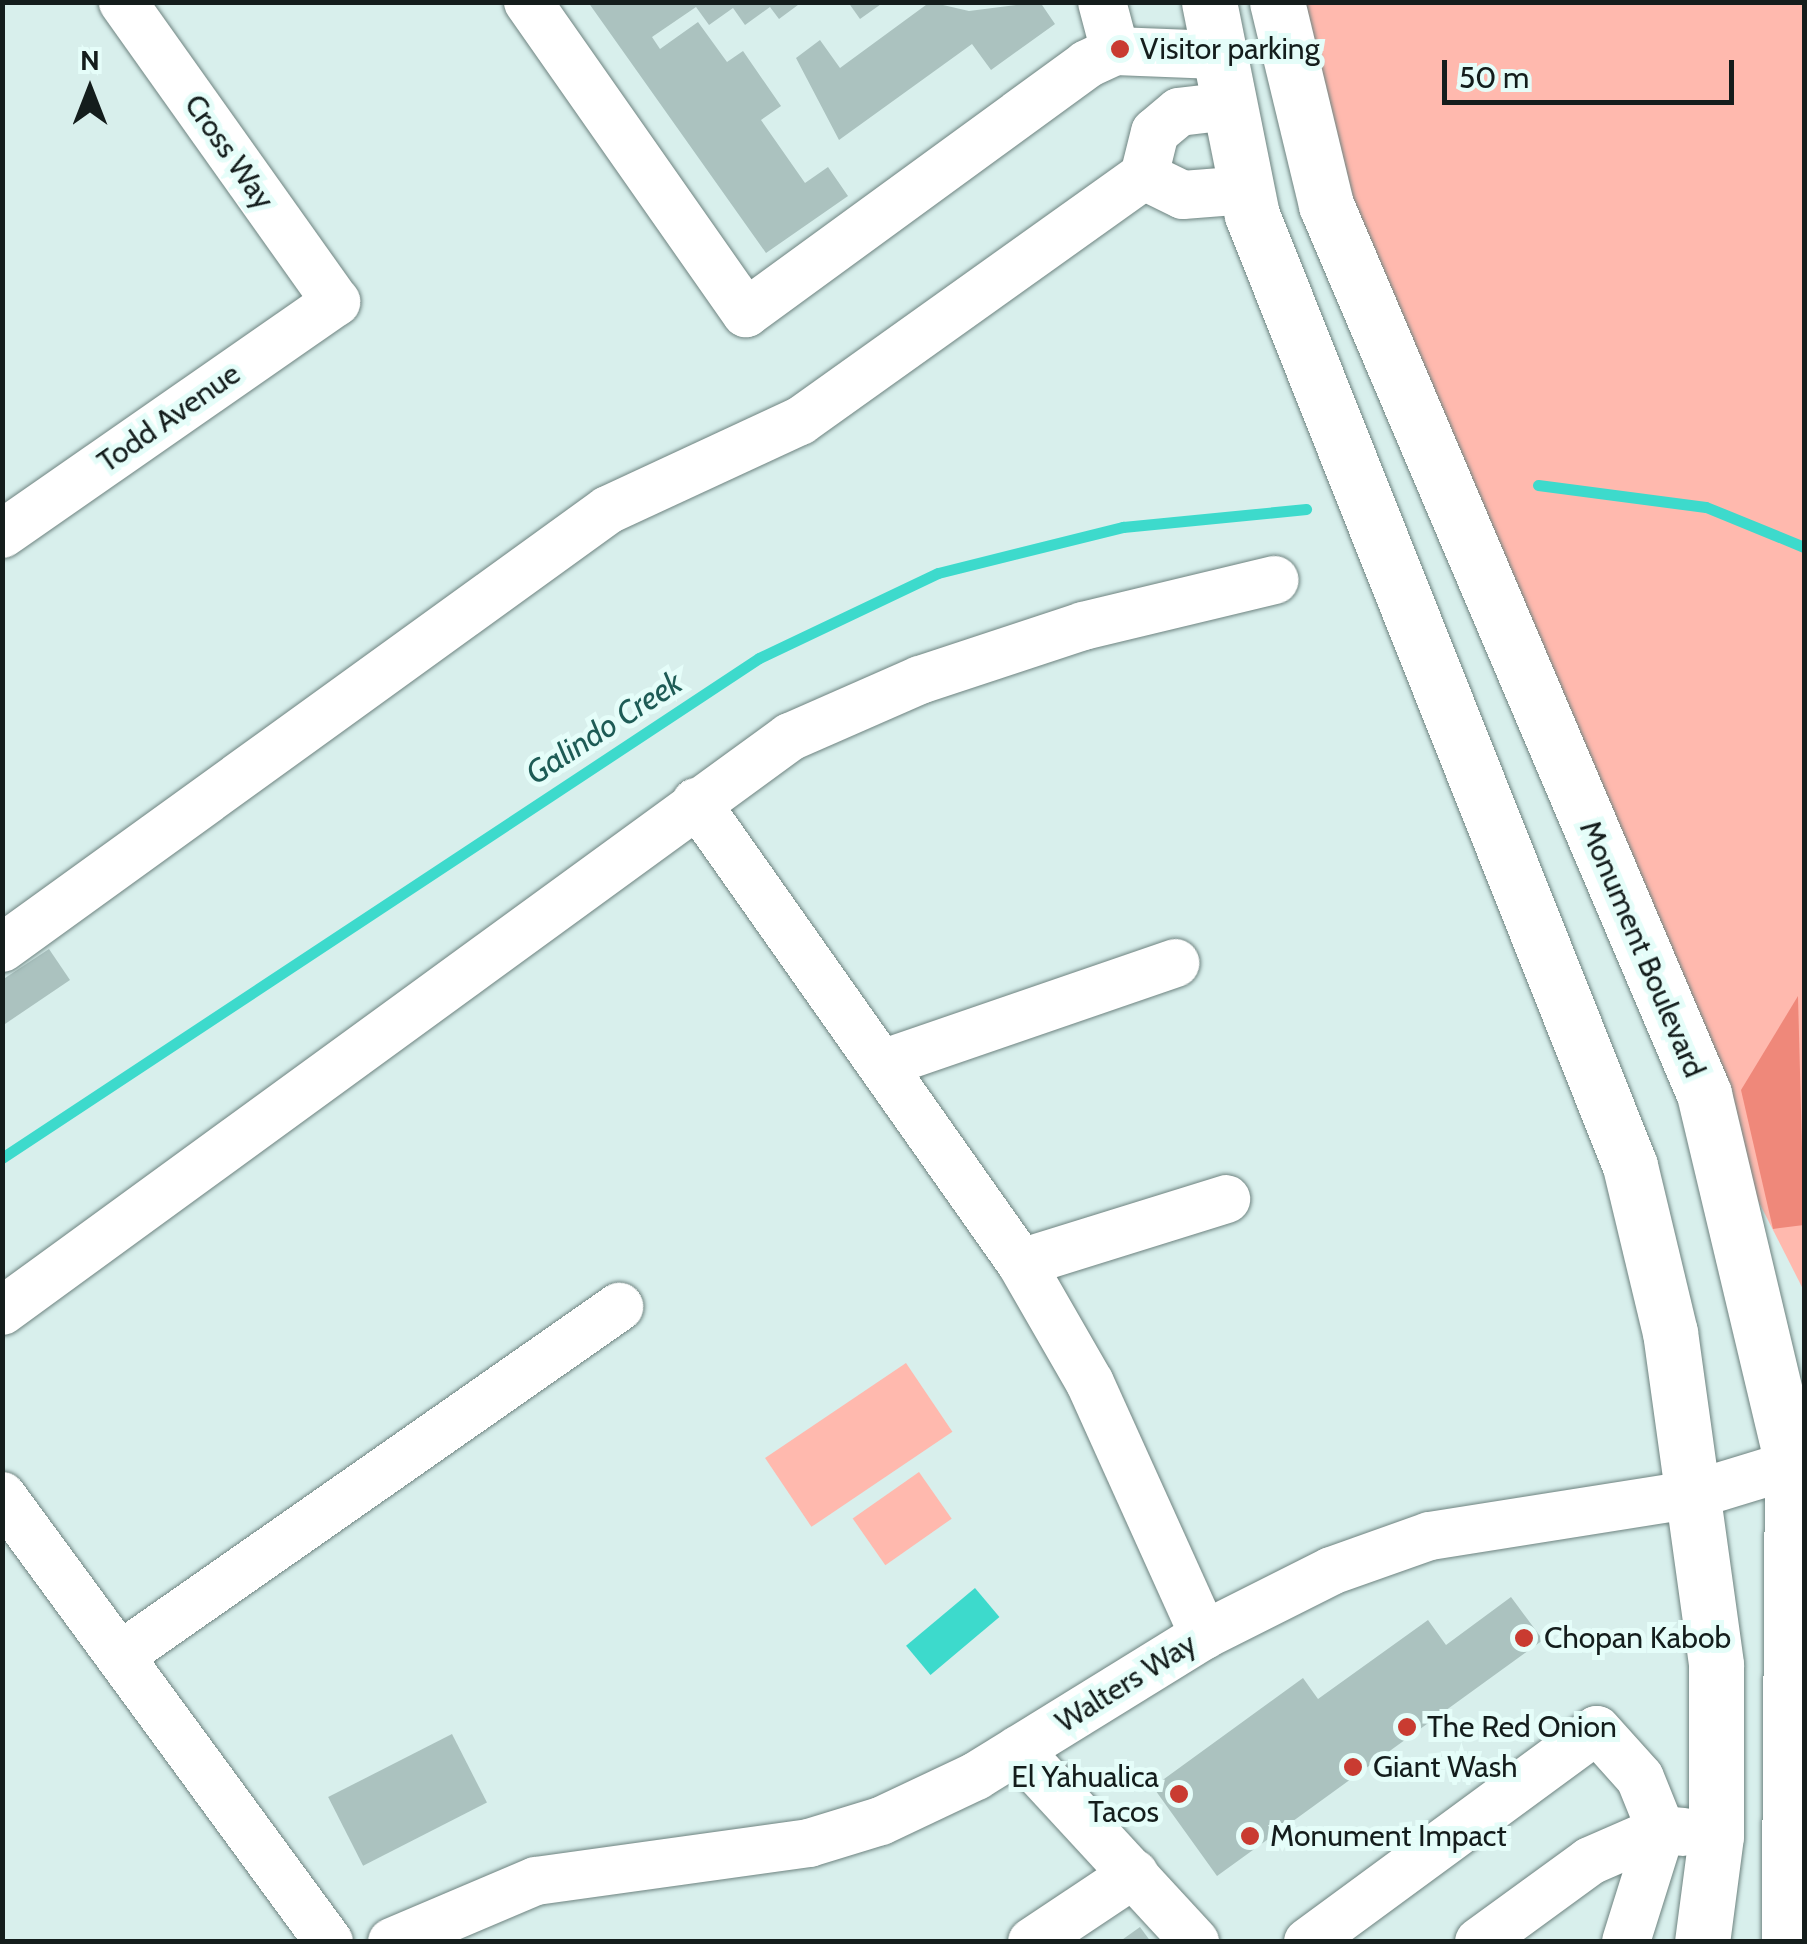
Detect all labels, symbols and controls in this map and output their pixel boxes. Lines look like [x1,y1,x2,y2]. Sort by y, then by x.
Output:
place label: Visitor parking [1140,31,1320,67]
marker: Visitor parking [1109,38,1131,60]
north arrow [40,40,140,140]
scale bar [1447,40,1740,102]
text: N [80,43,100,77]
text: 50 m [1459,59,1529,96]
street label: Cross Way [177,88,281,216]
street label: Todd Avenue [91,356,247,480]
water label: Galindo Creek [519,663,689,793]
street label: Monument Boulevard [1572,815,1712,1083]
place label: Chopan Kabob [1544,1620,1731,1656]
street label: Walters Way [1049,1626,1203,1740]
marker: Chopan Kabob [1513,1627,1535,1649]
place label: The Red Onion [1427,1709,1617,1745]
marker: The Red Onion [1396,1716,1418,1738]
place label: Giant Wash [1373,1749,1517,1785]
marker: Giant Wash [1342,1756,1364,1778]
place label: El Yahualica Tacos [1011,1759,1159,1830]
marker: El Yahualica Tacos [1168,1783,1190,1805]
place label: Monument Impact [1270,1818,1507,1854]
marker: Monument Impact [1239,1825,1261,1847]

